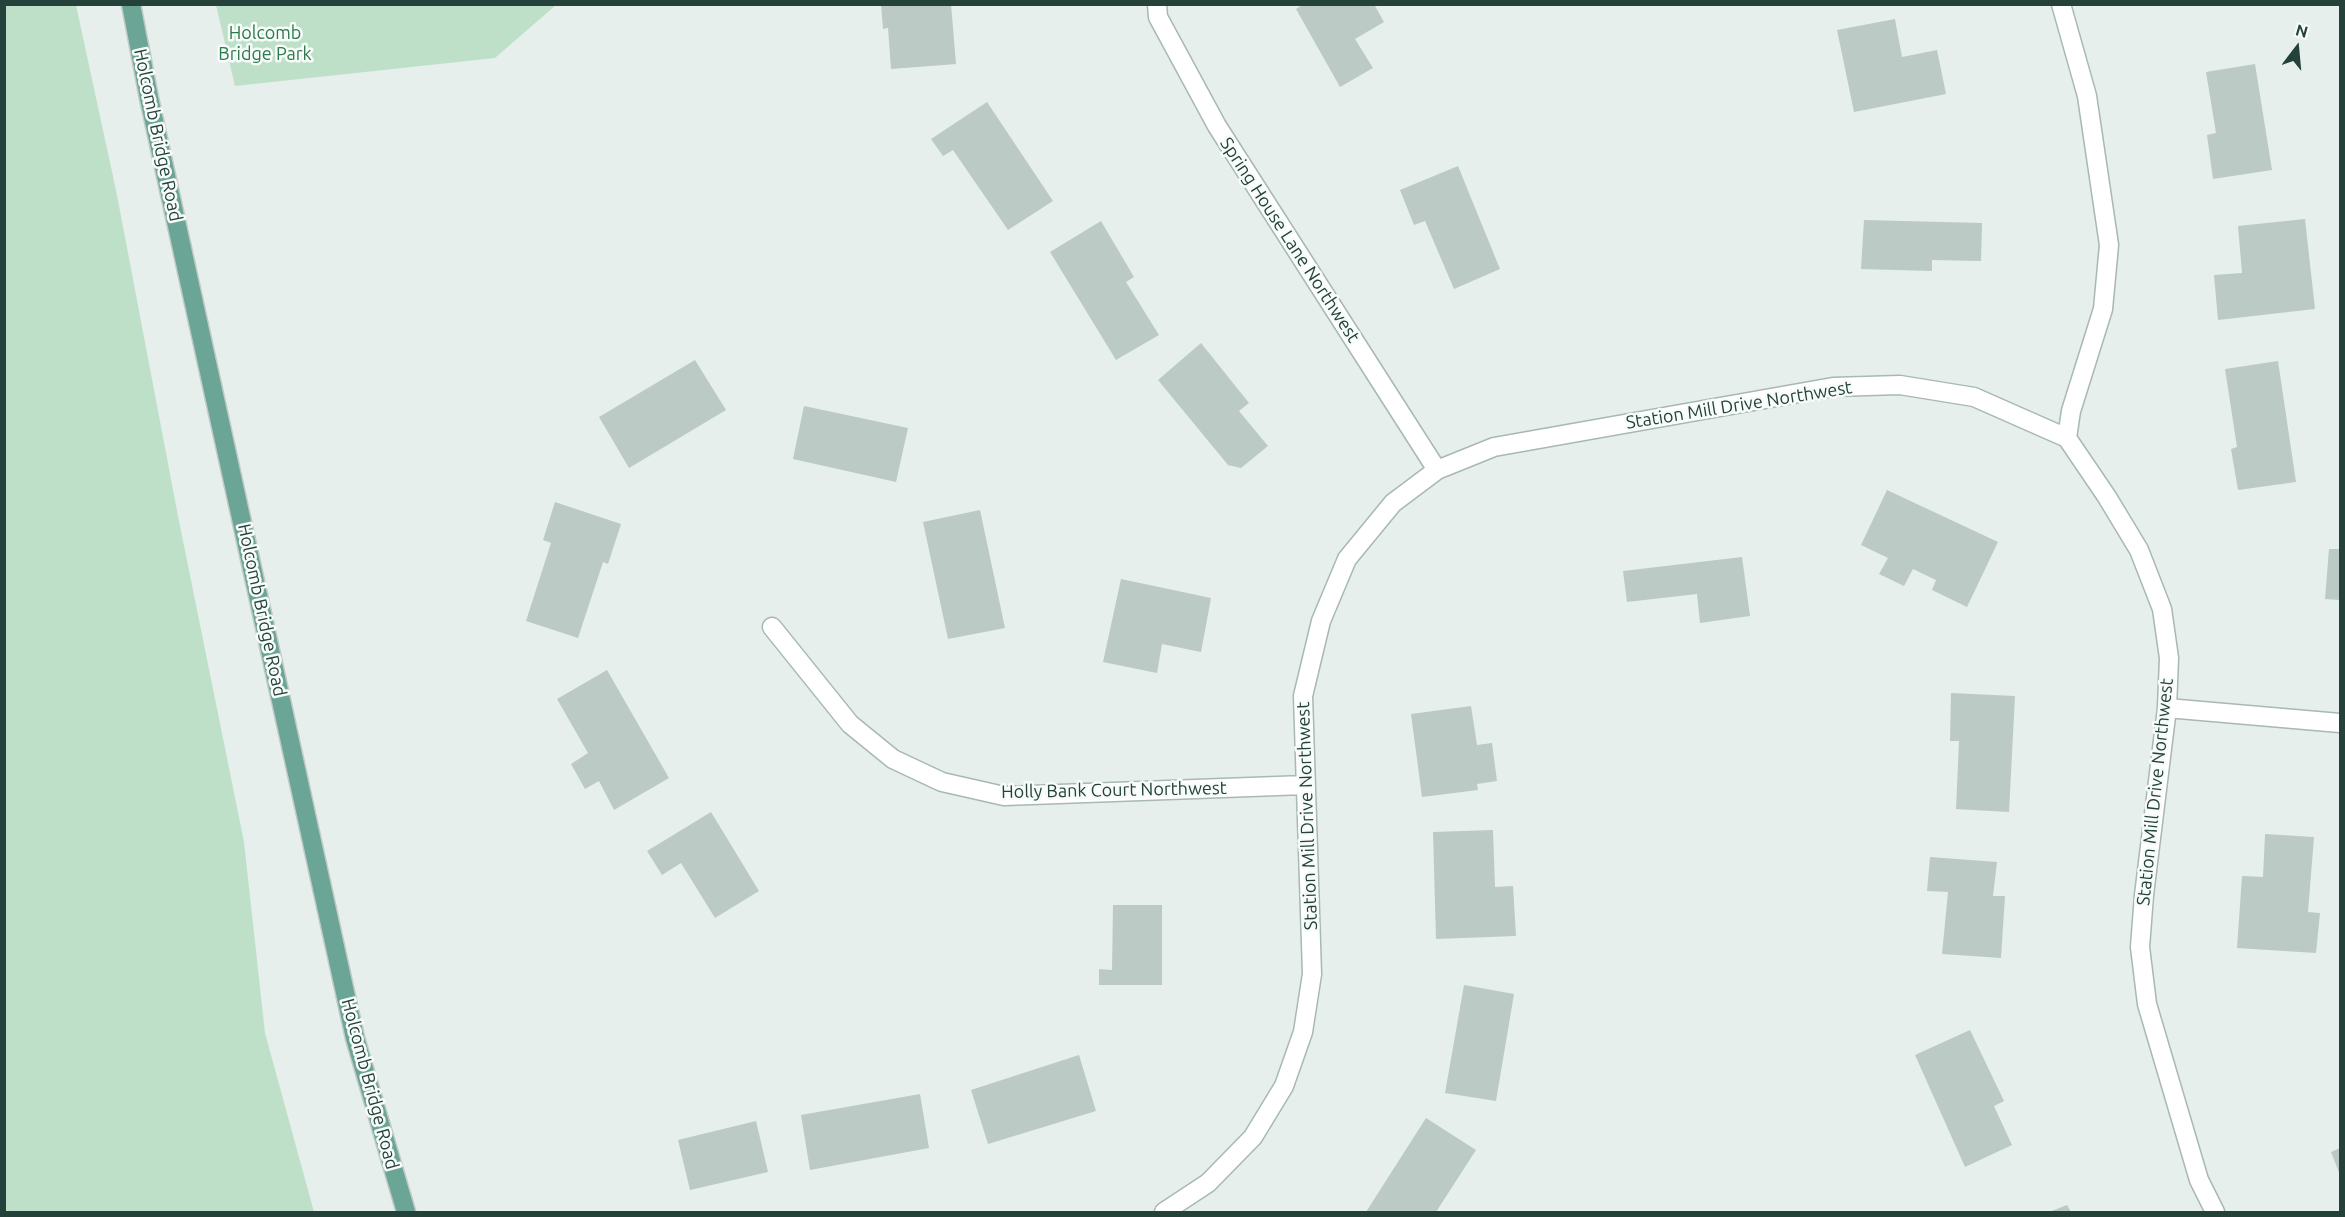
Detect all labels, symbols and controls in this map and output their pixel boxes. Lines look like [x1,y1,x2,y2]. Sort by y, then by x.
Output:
north arrow [2267,18,2327,78]
text: N [2294,20,2310,41]
park label: Holcomb Bridge Park [218,22,312,64]
street label: Holcomb Bridge Road [129,47,187,223]
street label: Spring House Lane Northwest [1216,133,1364,347]
street label: Station Mill Drive Northwest [1624,376,1854,434]
street label: Holcomb Bridge Road [233,522,291,698]
street label: Station Mill Drive Northwest [2132,677,2178,907]
street label: Station Mill Drive Northwest [1292,701,1322,931]
street label: Holly Bank Court Northwest [1001,777,1227,803]
street label: Holcomb Bridge Road [337,996,403,1172]

